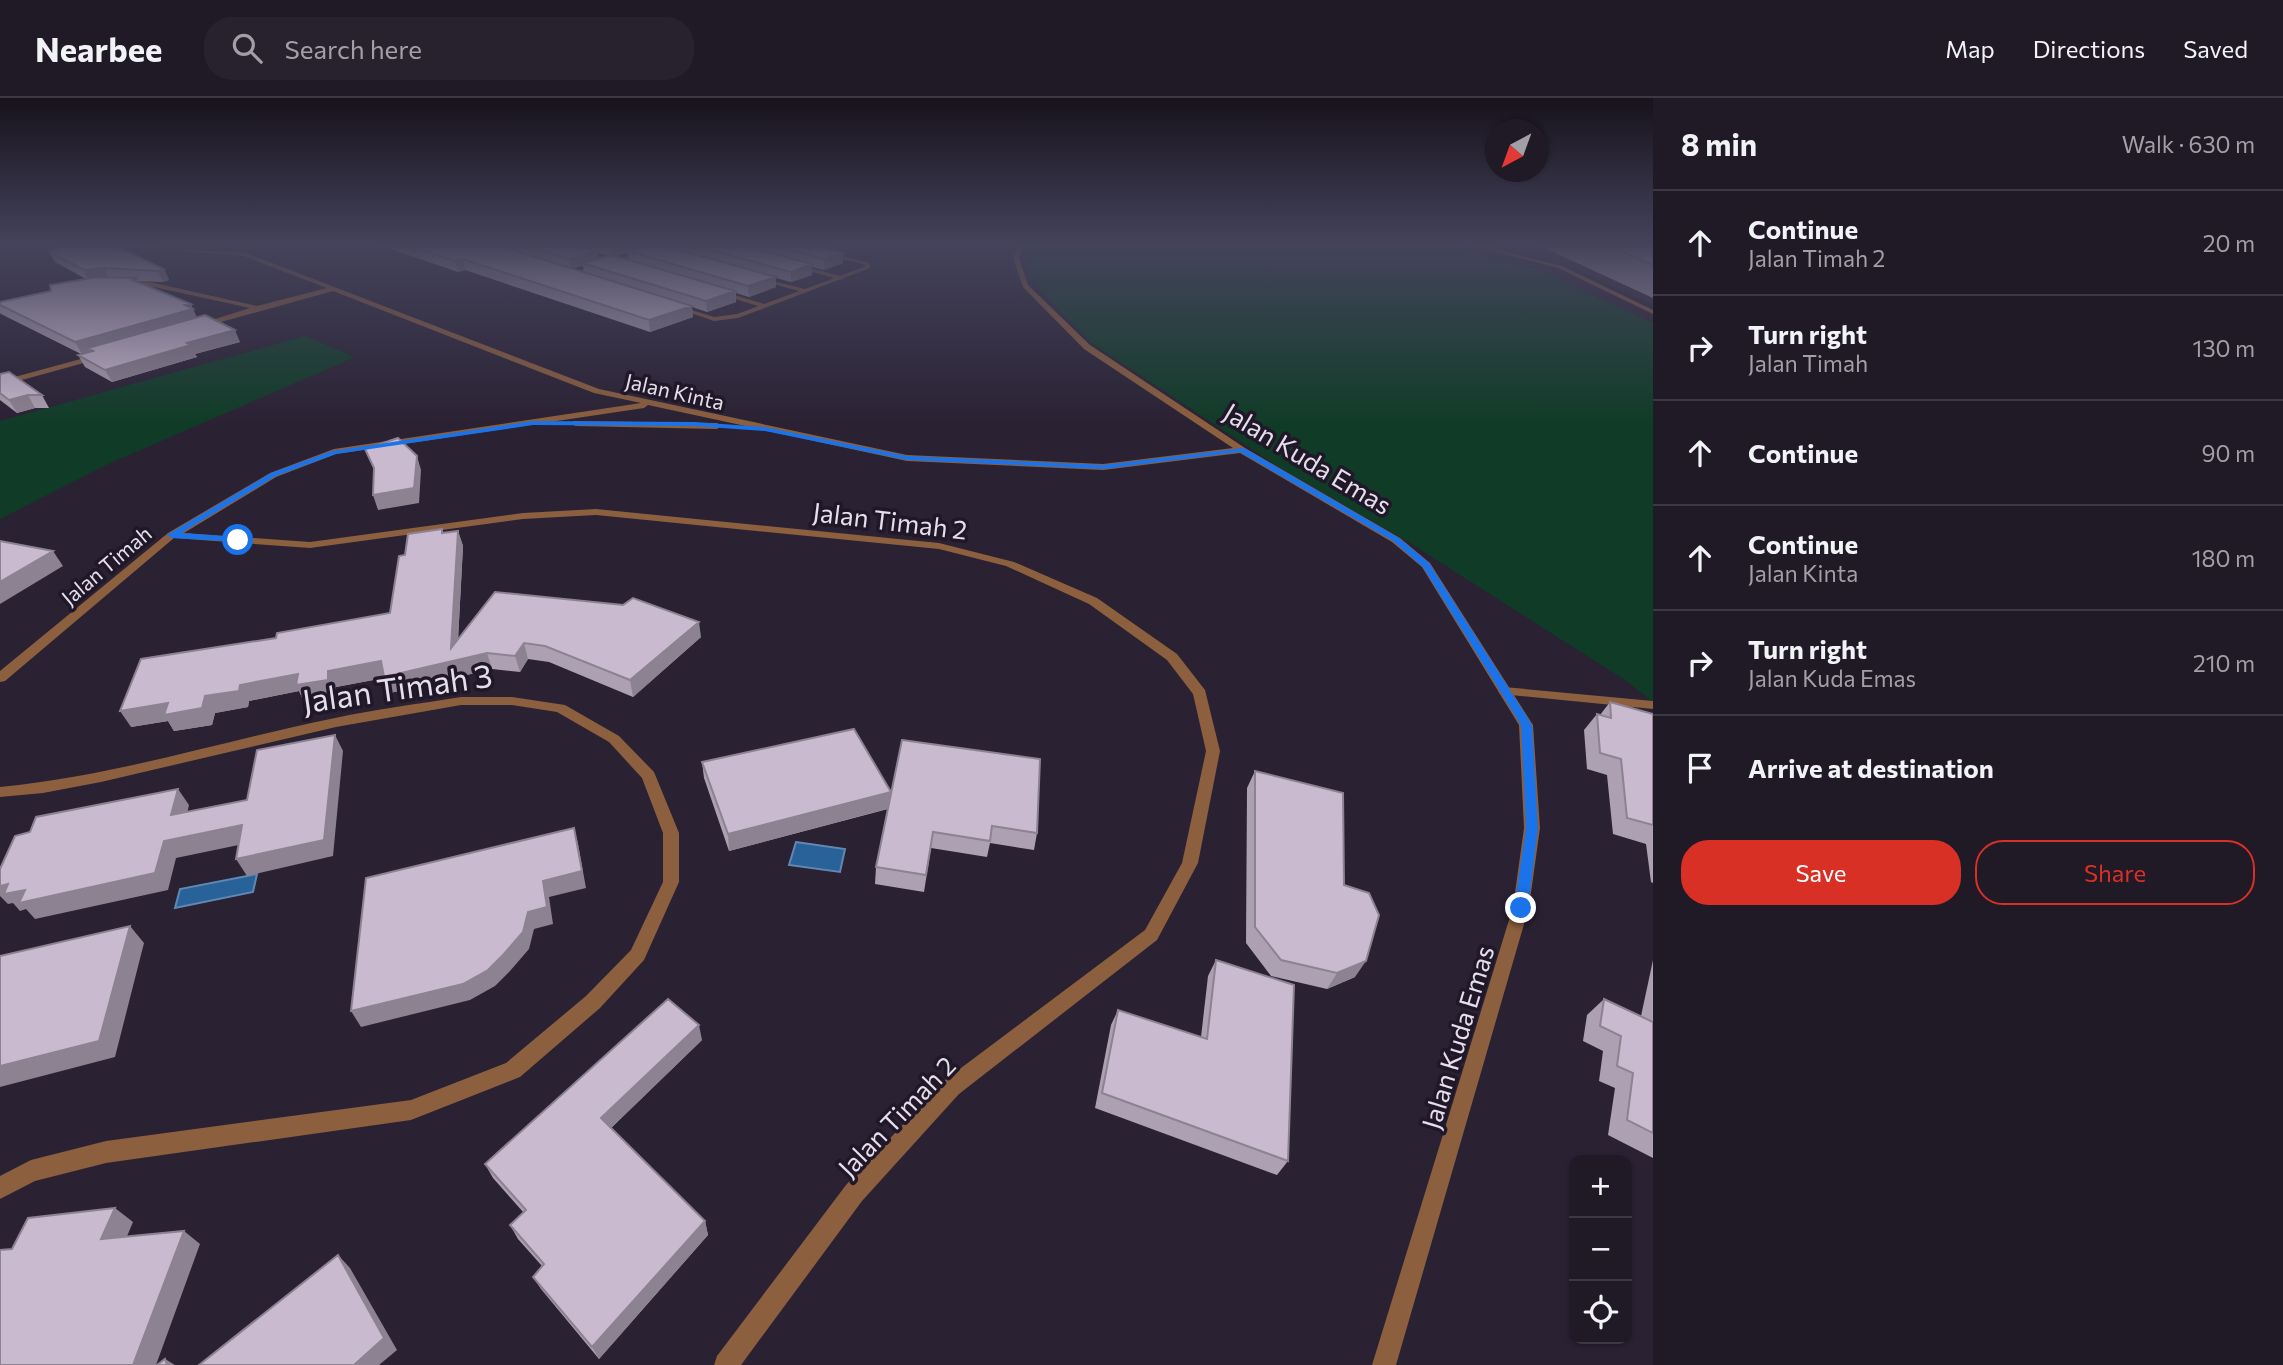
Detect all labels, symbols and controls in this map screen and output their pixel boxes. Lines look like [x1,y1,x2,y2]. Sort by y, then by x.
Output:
search box [204,17,694,80]
text: Nearbee [35,28,162,69]
icon: search [228,29,266,67]
text: Search here [284,33,422,64]
text: Map [1945,34,1995,63]
text: Directions [2033,34,2145,63]
text: Saved [2183,34,2248,63]
north arrow [1485,119,1548,182]
text: 8 min [1681,125,1757,162]
text: Walk · 630 m [2122,130,2255,158]
text: Continue [1748,213,1858,244]
icon: ahead [1681,224,1719,262]
text: 20 m [2203,229,2255,257]
text: Jalan Timah 2 [1748,244,1885,272]
text: Turn right [1748,318,1867,349]
icon: right [1681,329,1719,367]
text: 130 m [2193,334,2255,362]
text: Jalan Timah [1748,349,1868,377]
street label: Jalan Kinta [623,368,727,414]
street label: Jalan Kuda Emas [1219,396,1397,520]
icon: ahead [1681,434,1719,472]
text: Continue [1748,437,1858,468]
text: 90 m [2202,439,2255,467]
street label: Jalan Timah 2 [811,495,969,545]
street label: Jalan Timah [56,520,156,610]
route start [222,524,253,555]
text: Continue [1748,528,1858,559]
icon: ahead [1681,539,1719,577]
text: 180 m [2192,544,2255,572]
text: Jalan Kinta [1748,559,1858,587]
text: Turn right [1748,633,1867,664]
icon: right [1681,644,1719,682]
text: 210 m [2193,649,2255,677]
street label: Jalan Timah 3 [299,654,495,720]
text: Jalan Kuda Emas [1748,664,1916,692]
icon: arrive [1681,749,1719,787]
text: Arrive at destination [1748,752,1994,783]
button: Save [1681,840,1961,905]
button: Share [1975,840,2255,905]
route end [1505,892,1536,923]
street label: Jalan Kuda Emas [1414,942,1500,1132]
street label: Jalan Timah 2 [831,1049,961,1183]
map controls [1569,1155,1632,1344]
button: + [1569,1155,1632,1218]
button: − [1569,1218,1632,1281]
button: locate [1569,1281,1632,1344]

